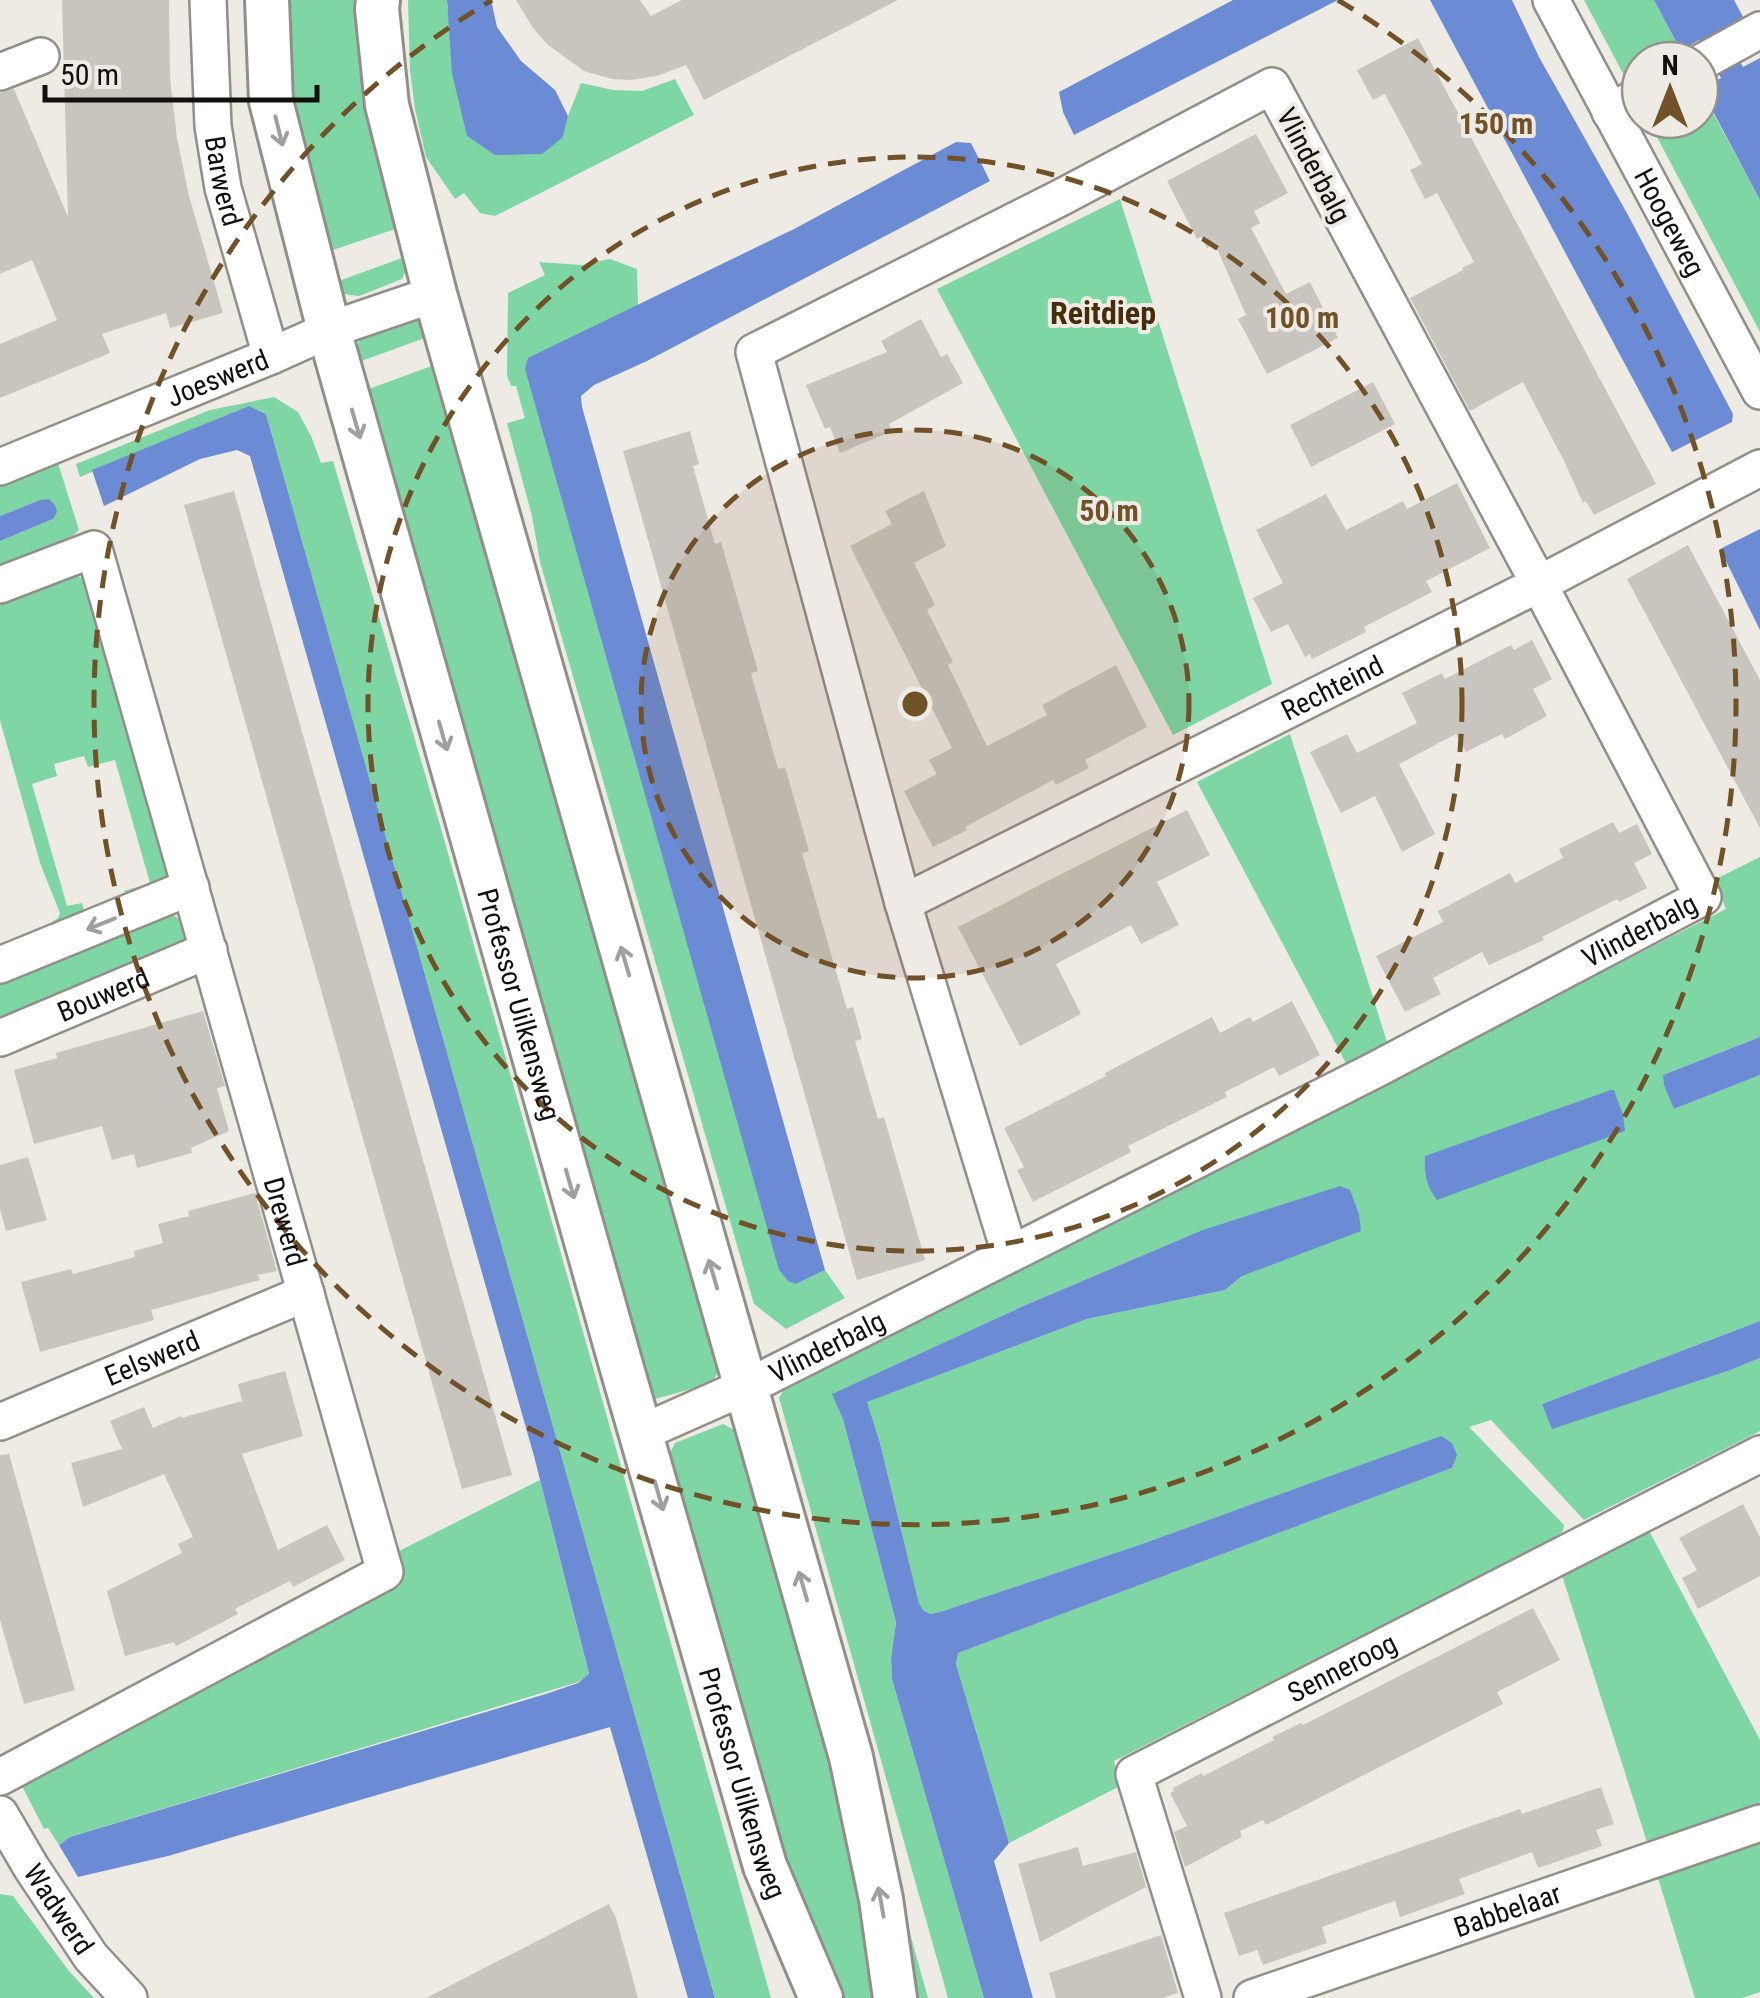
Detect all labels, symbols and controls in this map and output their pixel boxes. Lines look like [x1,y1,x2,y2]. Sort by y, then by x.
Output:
scale bar [45,40,318,102]
north arrow [1620,40,1720,140]
text: N [1661,49,1679,82]
text: 50 m [60,57,119,92]
street label: Vlinderbalg [1270,102,1357,228]
text: 150 m [1459,106,1533,141]
one-way arrow [270,115,289,147]
street label: Barwerd [198,134,249,230]
street label: Hoogeweg [1627,163,1712,282]
district label: Reitdiep [1050,294,1156,332]
text: 100 m [1265,300,1339,335]
street label: Joeswerd [162,343,273,414]
one-way arrow [347,407,366,439]
text: 50 m [1079,493,1139,528]
street label: Rechteind [1276,649,1389,728]
centre of rings [897,686,933,722]
one-way arrow [435,720,454,752]
street label: Professor Uilkensweg [470,885,567,1124]
street label: Vlinderbalg [1577,887,1703,975]
one-way arrow [86,916,116,934]
one-way arrow [615,946,634,977]
street label: Bouwerd [53,961,154,1029]
one-way arrow [561,1168,580,1199]
street label: Drewerd [257,1174,313,1270]
one-way arrow [703,1259,721,1290]
street label: Vlinderbalg [764,1304,890,1390]
street label: Eelswerd [100,1324,204,1393]
one-way arrow [651,1480,669,1512]
one-way arrow [793,1571,811,1602]
street label: Senneroog [1282,1627,1402,1710]
street label: Professor Uilkensweg [692,1664,793,1904]
street label: Wadwerd [17,1858,101,1961]
street label: Babbelaar [1449,1877,1565,1944]
one-way arrow [871,1886,890,1918]

